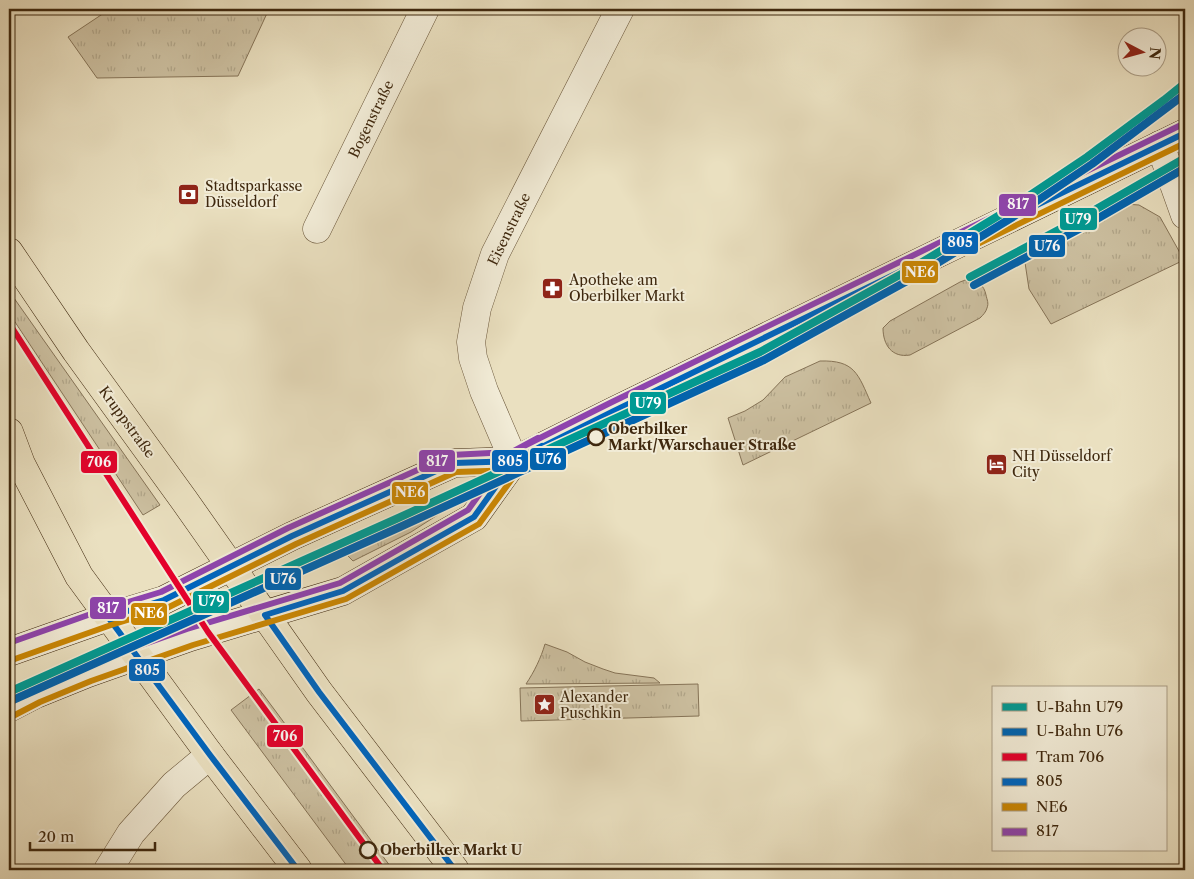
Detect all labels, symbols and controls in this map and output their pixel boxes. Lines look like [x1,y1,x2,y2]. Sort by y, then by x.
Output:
north arrow [1116,28,1166,78]
text: N [1145,46,1165,60]
street label: Bogenstraße [344,77,398,161]
place label: Stadtsparkasse Düsseldorf [205,177,303,211]
bank icon: Stadtsparkasse Düsseldorf [177,182,201,206]
street label: Eisenstraße [484,190,534,268]
line badge: 817 [998,193,1037,217]
text: 817 [1007,195,1030,213]
line badge: U79 [1059,207,1098,231]
text: U79 [1064,210,1092,228]
line badge: 805 [941,231,979,255]
text: 805 [947,233,973,251]
line badge: U76 [1028,234,1066,258]
text: U76 [1034,237,1060,255]
line badge: NE6 [901,260,939,284]
text: NE6 [905,263,935,281]
place label: Apotheke am Oberbilker Markt [568,271,685,305]
pharmacy icon: Apotheke am Oberbilker Markt [541,276,565,300]
street label: Kruppstraße [95,383,159,462]
line badge: U79 [629,391,667,415]
text: U79 [634,394,662,412]
place label: Oberbilker Markt/Warschauer Straße [608,420,796,454]
marker: Oberbilker Markt/Warschauer Straße [587,428,605,446]
line badge: U76 [529,447,567,471]
place label: NH Düsseldorf City [1012,447,1113,481]
line badge: 817 [418,449,456,473]
line badge: 805 [491,449,529,473]
line badge: 706 [80,450,118,474]
text: U76 [535,450,561,468]
text: 817 [426,452,449,470]
text: 805 [497,452,523,470]
hotel icon: NH Düsseldorf City [984,452,1008,476]
text: 706 [87,453,111,471]
line badge: NE6 [391,481,429,505]
text: NE6 [395,483,425,501]
line badge: U76 [264,567,302,591]
text: U76 [270,570,296,588]
line badge: U79 [192,590,230,614]
text: U79 [197,592,225,610]
line badge: 817 [89,596,127,620]
text: 817 [97,599,120,617]
line badge: NE6 [130,602,168,626]
text: NE6 [134,604,164,622]
line badge: 805 [128,658,166,682]
text: 805 [134,661,160,679]
legend [992,686,1166,852]
place label: Alexander Puschkin [559,688,628,722]
place icon: Alexander Puschkin [532,693,556,717]
text: U-Bahn U79 [1036,697,1123,716]
text: U-Bahn U76 [1036,721,1123,740]
line badge: 706 [266,724,304,748]
text: 706 [273,727,297,745]
text: Tram 706 [1036,747,1104,766]
text: 805 [1036,771,1063,790]
text: NE6 [1036,797,1068,816]
scale bar [30,819,155,851]
text: 817 [1036,821,1059,840]
text: 20 m [38,827,74,846]
marker: Oberbilker Markt U [359,841,377,859]
place label: Oberbilker Markt U [380,841,523,859]

